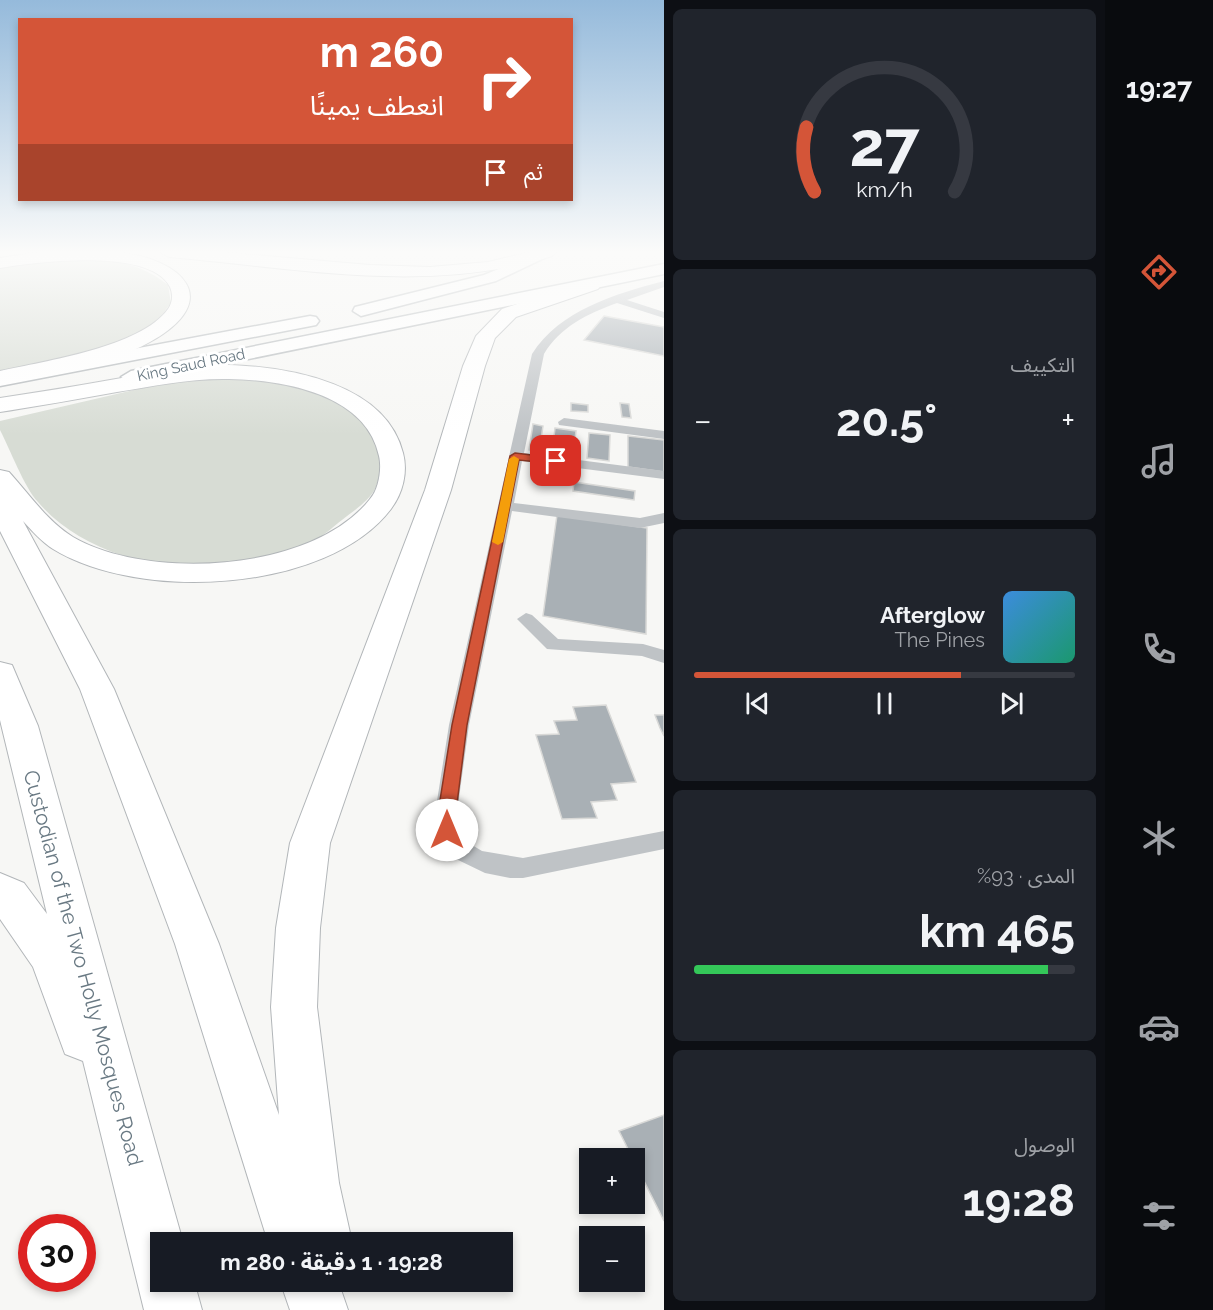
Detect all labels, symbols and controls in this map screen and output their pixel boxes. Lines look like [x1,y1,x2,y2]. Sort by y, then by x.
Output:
text: 260 m [320,28,444,77]
icon: right [465,42,543,120]
text: 19:27 [1126,73,1192,104]
text: انعطف يمينًا [310,90,444,121]
text: 27 [849,107,921,181]
icon: arrive [479,156,512,189]
text: ثم [524,159,543,185]
text: km/h [856,177,913,202]
icon: directions [1138,251,1180,293]
street label: King Saud Road [135,345,247,385]
text: التكييف [1011,353,1075,377]
text: 20.5° [836,394,937,447]
text: − [694,401,712,440]
text: + [1061,401,1075,440]
pin [530,435,581,486]
icon: music [1138,440,1180,482]
icon: arrive [539,444,572,477]
text: Afterglow [880,602,985,628]
text: The Pines [894,628,985,652]
icon: phone [1138,628,1180,670]
icon: previous [741,687,774,720]
icon: pause [868,687,901,720]
icon: next [995,687,1028,720]
street label: Custodian of the Two Holly Mosques Road [19,767,148,1169]
position arrow [415,798,479,862]
icon: climate [1138,817,1180,859]
text: المدى · 93% [977,864,1075,888]
text: 465 km [919,905,1075,958]
icon: car [1138,1006,1180,1048]
text: الوصول [1014,1133,1075,1157]
map controls [579,1148,645,1292]
button: + [579,1148,645,1214]
text: 19:28 [963,1174,1075,1227]
icon: filters [1138,1195,1180,1237]
speed limit sign: 30 [18,1214,96,1292]
button: − [579,1226,645,1292]
text: 19:28 · 1 دقيقة · 280 m [220,1249,443,1275]

